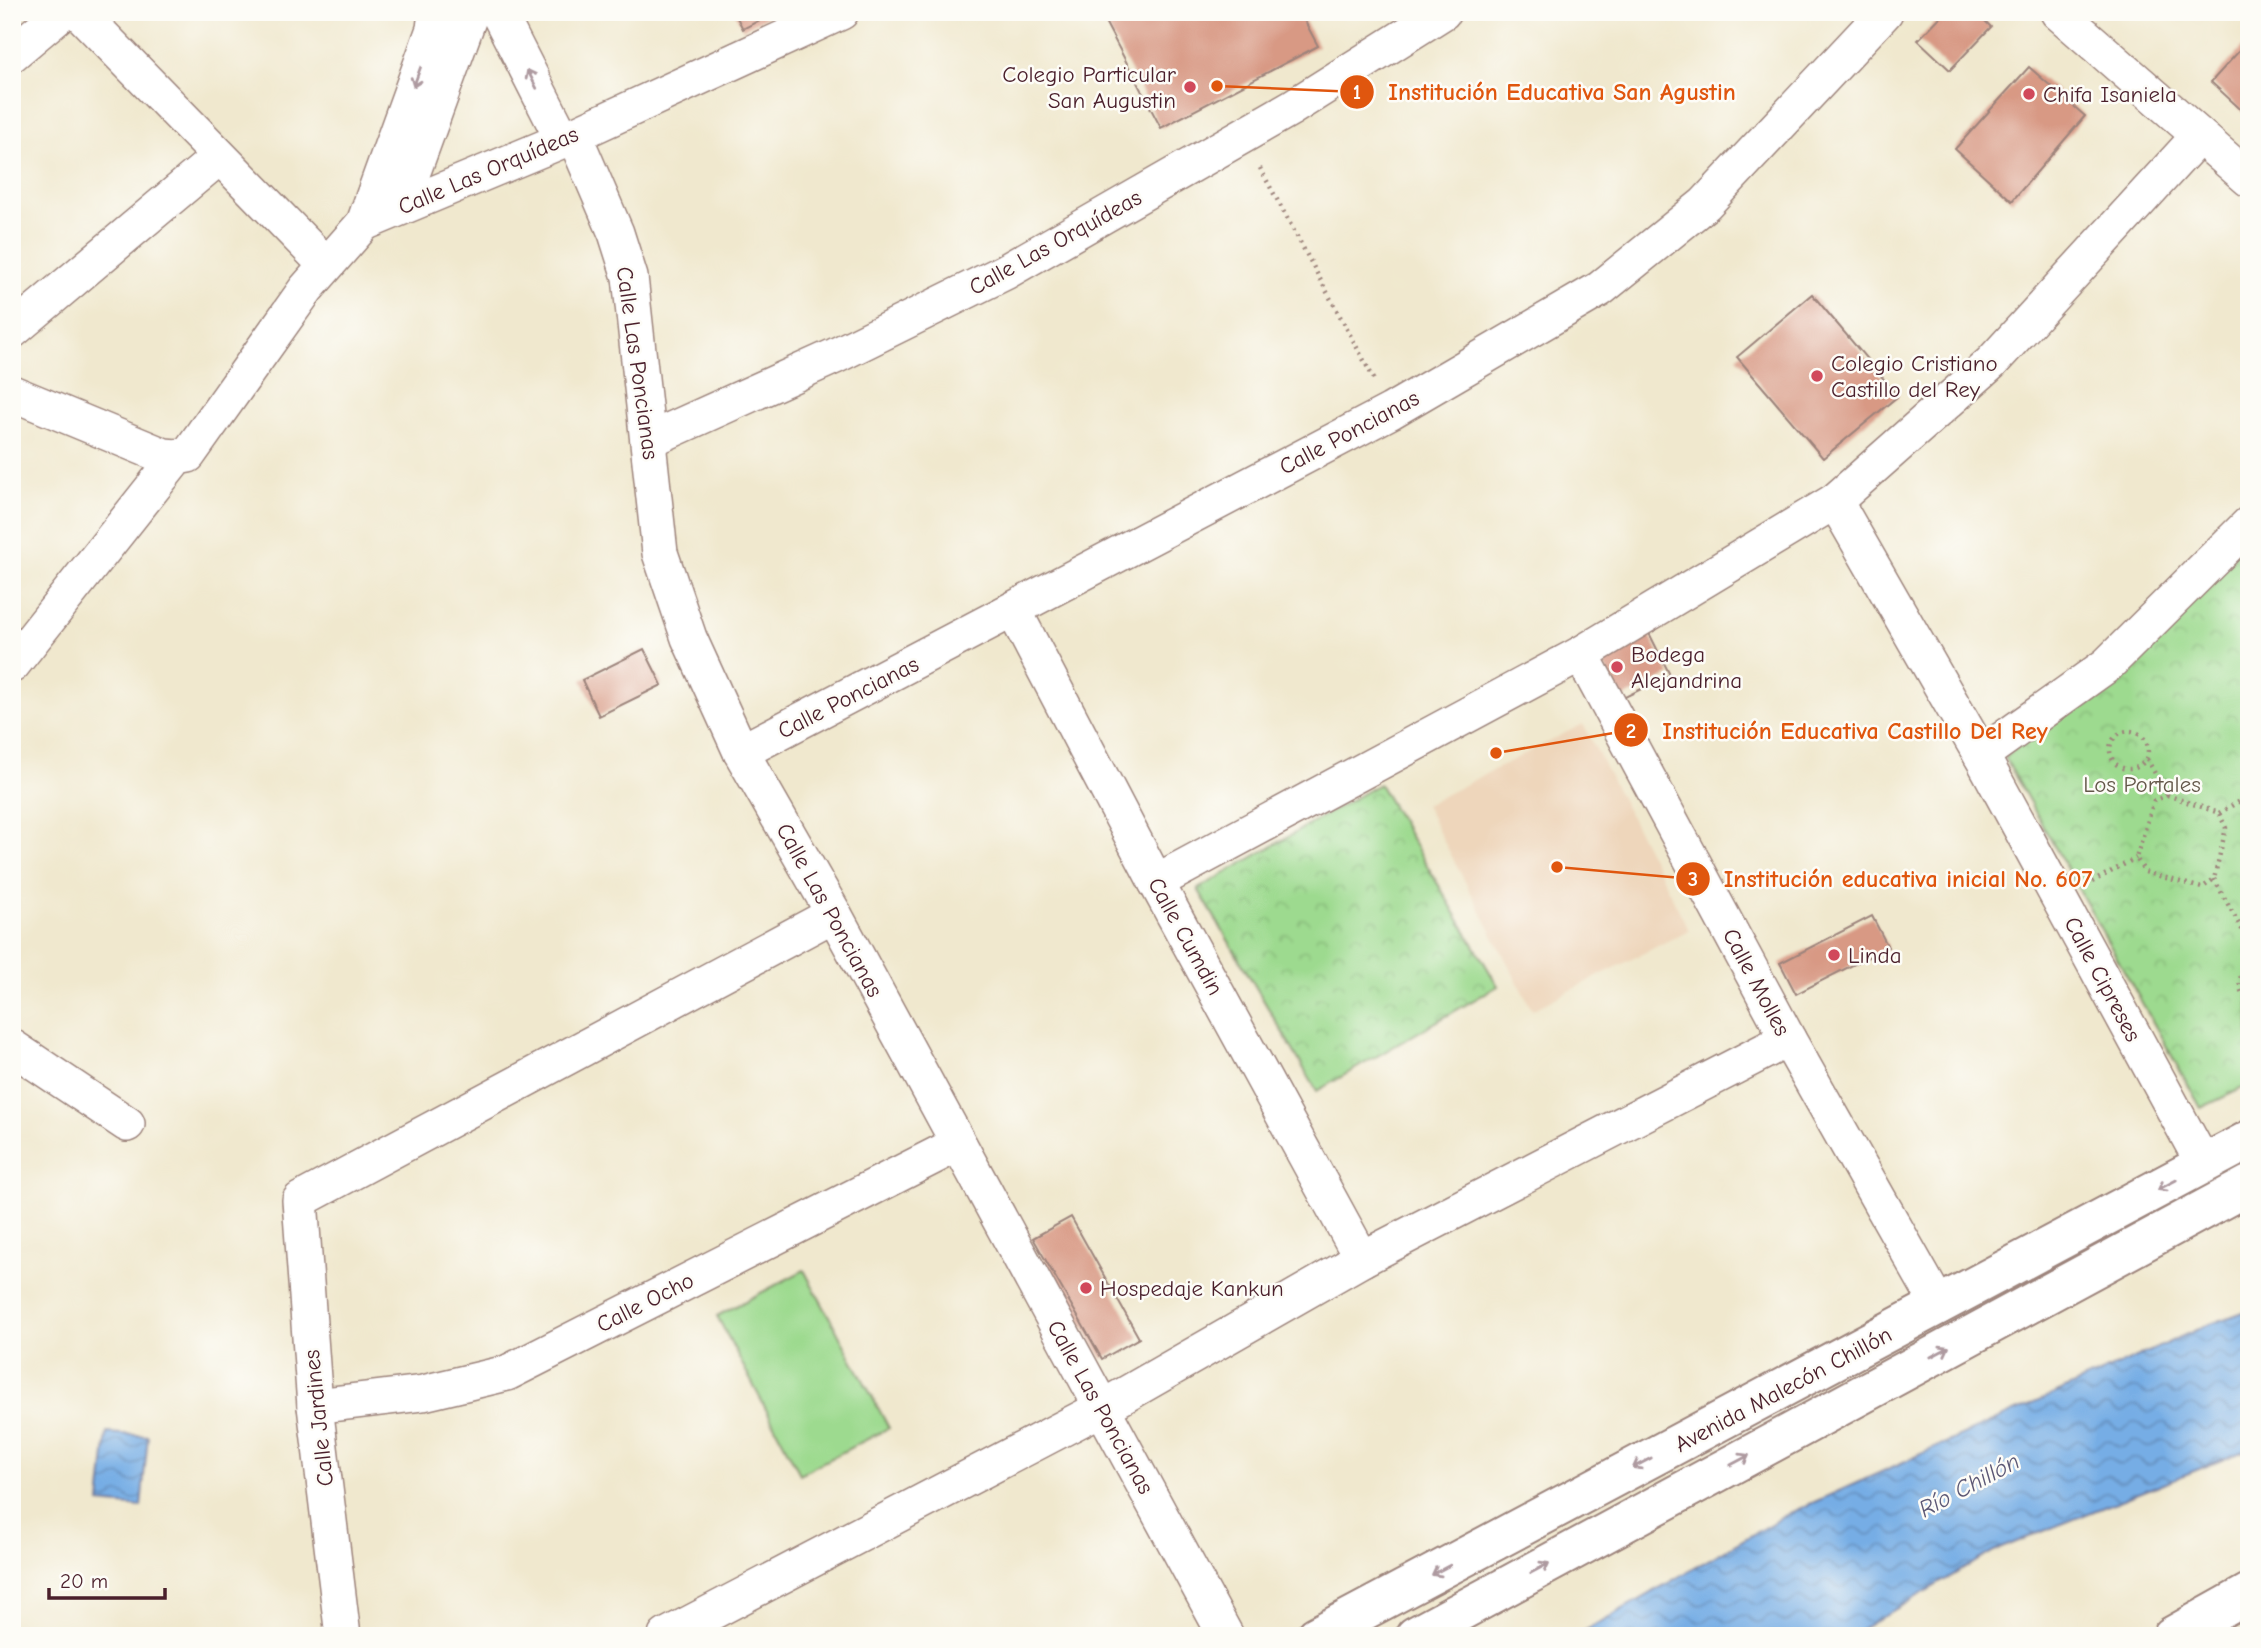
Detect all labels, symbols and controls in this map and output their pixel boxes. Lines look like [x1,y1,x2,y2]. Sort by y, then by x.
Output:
place label: Colegio Particular San Augustin [1002,61,1177,114]
one-way arrow [410,66,422,88]
one-way arrow [525,69,539,90]
callout: Institución Educativa San Agustin [1339,69,1750,114]
text: Institución Educativa San Agustin [1388,78,1736,106]
marker: Colegio Particular San Augustin [1182,79,1198,95]
text: 1 [1353,80,1361,104]
place label: Chifa Isaniela [2043,81,2177,108]
marker: Chifa Isaniela [2021,86,2037,102]
street label: Calle Las Orquídeas [394,120,582,221]
street label: Calle Las Orquídeas [964,184,1146,301]
street label: Calle Las Poncianas [611,265,664,461]
place label: Colegio Cristiano Castillo del Rey [1831,350,1998,403]
marker: Colegio Cristiano Castillo del Rey [1809,368,1825,384]
street label: Calle Poncianas [1275,384,1424,481]
place label: Bodega Alejandrina [1631,641,1742,694]
street label: Calle Poncianas [773,650,923,745]
marker: Bodega Alejandrina [1609,659,1625,675]
callout: Institución Educativa Castillo Del Rey [1613,708,2062,753]
text: Institución Educativa Castillo Del Rey [1662,717,2048,745]
text: 2 [1626,719,1636,743]
park label: Los Portales [2083,771,2201,798]
street label: Calle Las Poncianas [771,819,889,1002]
callout: Institución educativa inicial No. 607 [1675,856,2107,901]
text: Institución educativa inicial No. 607 [1724,865,2093,893]
text: 3 [1688,867,1698,891]
street label: Calle Cumdin [1142,873,1229,1000]
street label: Calle Cipreses [2058,912,2147,1046]
street label: Calle Molles [1717,924,1796,1041]
place label: Linda [1848,942,1902,969]
marker: Linda [1826,947,1842,963]
one-way arrow [2157,1178,2178,1192]
street label: Calle Ocho [592,1266,698,1338]
place label: Hospedaje Kankun [1100,1275,1284,1302]
marker: Hospedaje Kankun [1078,1280,1094,1296]
street label: Calle Las Poncianas [1042,1316,1160,1499]
street label: Avenida Malecón Chillón [1670,1321,1896,1458]
one-way arrow [1929,1345,1950,1358]
street label: Calle Jardines [298,1348,339,1488]
water label: Río Chillón [1914,1447,2024,1523]
one-way arrow [1729,1453,1750,1466]
one-way arrow [1632,1457,1652,1471]
scale bar [49,1557,164,1601]
one-way arrow [1529,1561,1549,1575]
one-way arrow [1431,1563,1451,1577]
text: 20 m [60,1569,108,1593]

